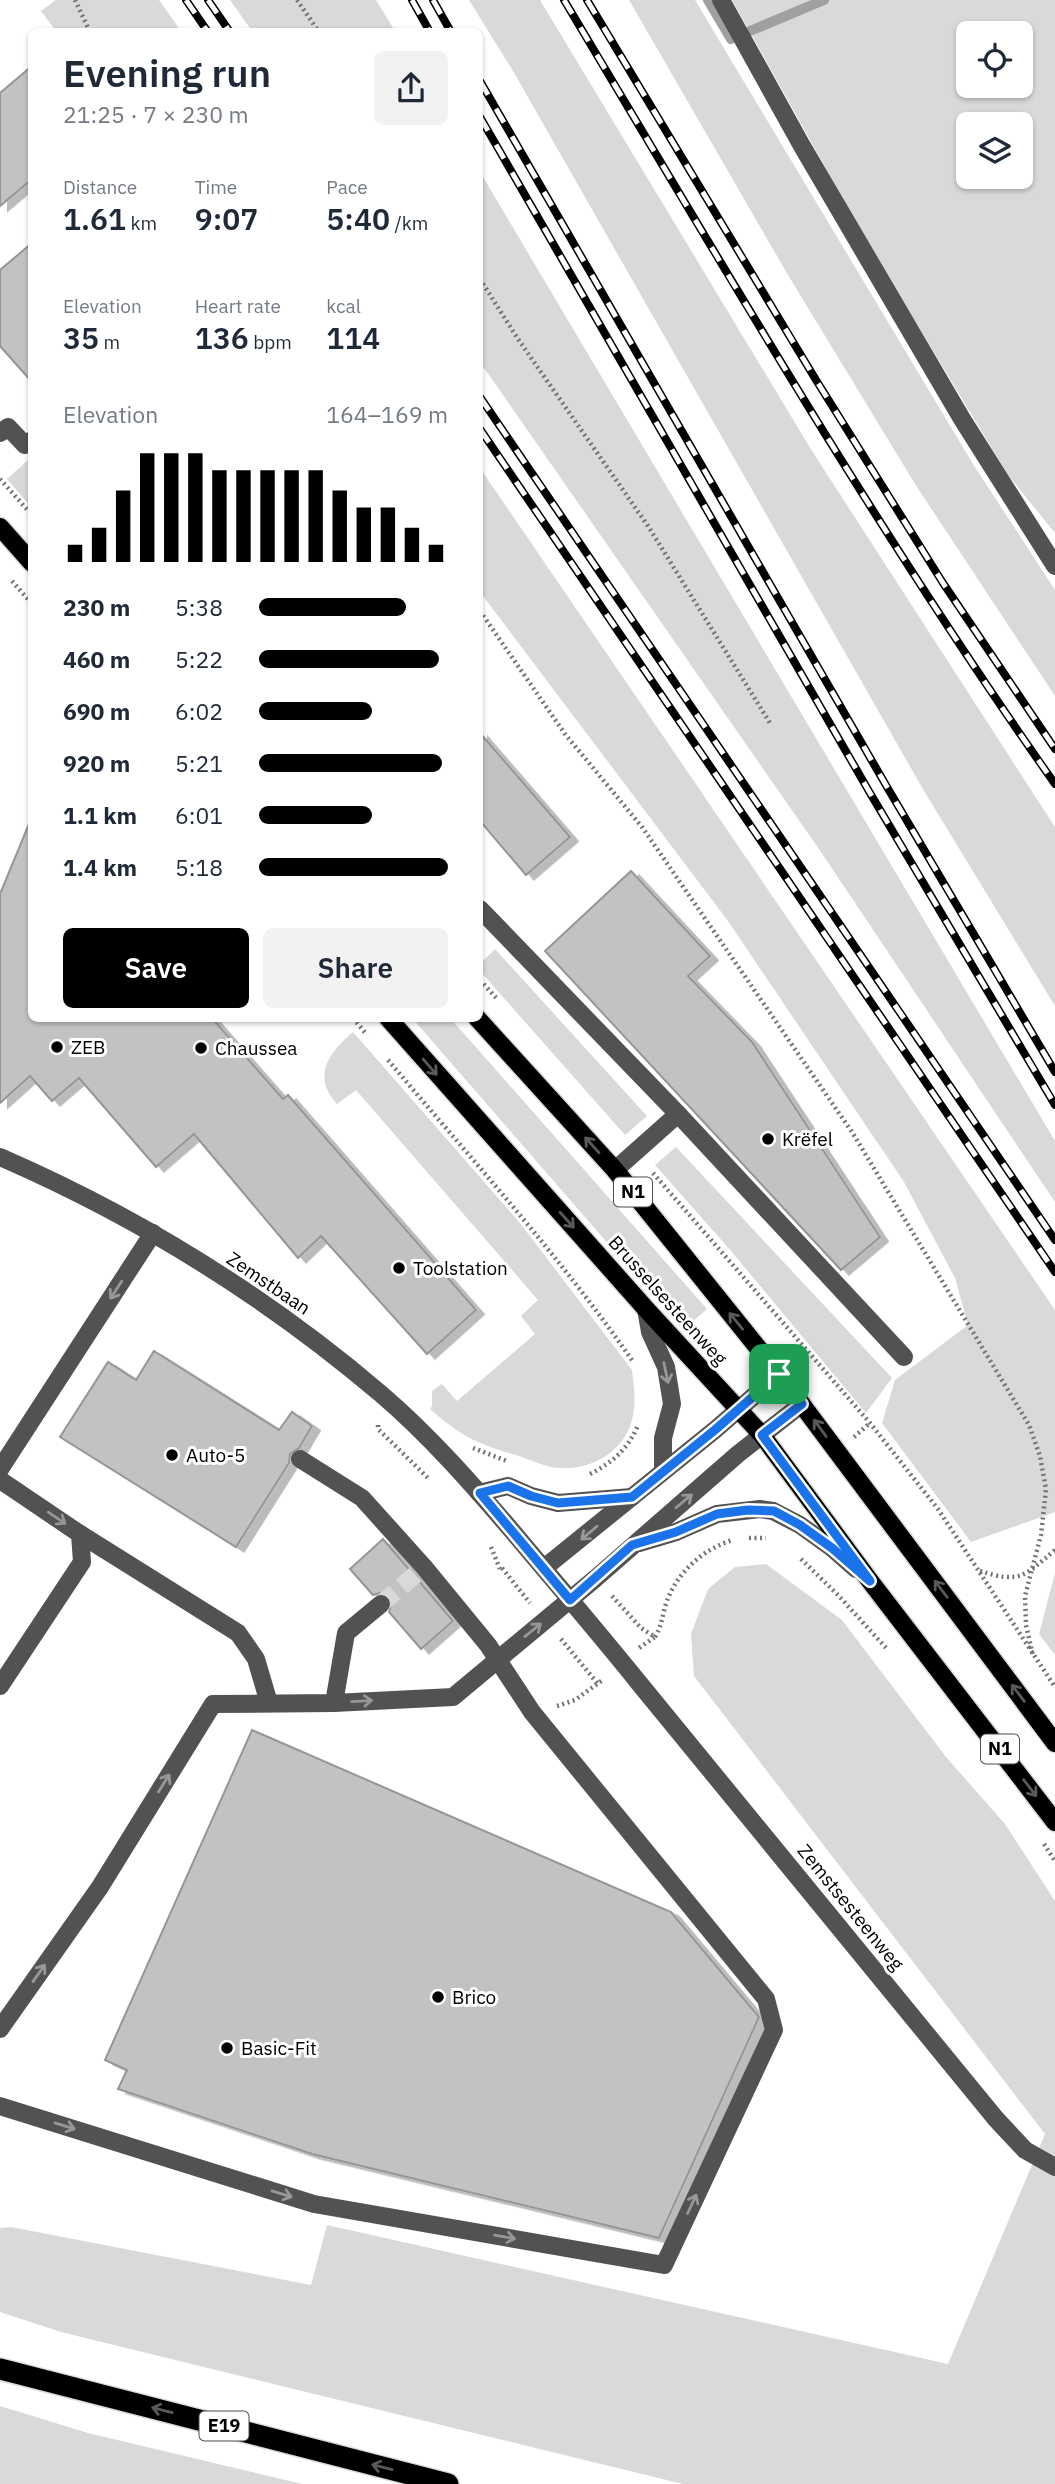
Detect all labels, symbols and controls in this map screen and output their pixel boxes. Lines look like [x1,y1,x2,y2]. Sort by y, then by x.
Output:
map controls [956,21,1033,189]
button: locate [956,21,1033,98]
text: Evening run [63,48,271,97]
button: share [374,51,448,125]
text: 21:25 · 7 × 230 m [63,99,249,129]
button: layers [956,112,1033,189]
text: Distance [63,175,137,199]
text: Time [195,175,237,199]
text: Pace [326,175,368,199]
text: 1.61 [63,199,126,238]
text: 9:07 [195,199,258,238]
text: 5:40 [326,199,390,238]
text: km [126,211,157,235]
text: /km [390,211,428,235]
text: Elevation [63,294,142,318]
text: Heart rate [195,294,281,318]
text: kcal [326,294,361,318]
text: 35 [63,318,99,357]
text: 136 [195,318,249,357]
text: 114 [326,318,380,357]
text: m [99,330,120,354]
text: bpm [249,330,292,354]
text: Elevation [63,399,158,429]
text: 164–169 m [326,399,448,429]
text: 230 m [63,592,130,622]
text: 5:38 [175,592,223,622]
text: 460 m [63,644,130,674]
text: 5:22 [175,644,223,674]
text: 690 m [63,696,130,726]
text: 6:02 [175,696,223,726]
text: 920 m [63,748,130,778]
text: 5:21 [175,748,223,778]
text: 1.1 km [63,800,137,830]
text: 6:01 [175,800,223,830]
text: 1.4 km [63,852,137,882]
text: 5:18 [175,852,223,882]
button: Save [63,928,249,1008]
button: Share [263,928,448,1008]
place label: ZEB [71,1035,106,1059]
place label: Chaussea [215,1036,298,1060]
marker: ZEB [49,1039,65,1055]
marker: Chaussea [193,1040,209,1056]
one-way arrow [422,1057,438,1075]
place label: Krëfel [782,1127,833,1151]
marker: Krëfel [760,1131,776,1147]
one-way arrow [584,1136,600,1154]
road number: N1 [614,1177,652,1206]
one-way arrow [558,1211,575,1228]
street label: Brusselsesteenweg [604,1230,732,1370]
street label: Zemstbaan [223,1246,315,1320]
place label: Toolstation [413,1256,508,1280]
marker: Toolstation [391,1260,407,1276]
one-way arrow [108,1280,123,1299]
one-way arrow [729,1312,744,1330]
pin [749,1344,809,1404]
icon: arrive [760,1355,798,1393]
one-way arrow [660,1361,674,1384]
one-way arrow [812,1419,827,1438]
place label: Auto-5 [186,1443,245,1467]
marker: Auto-5 [164,1447,180,1463]
one-way arrow [675,1493,693,1509]
one-way arrow [47,1511,66,1526]
one-way arrow [580,1526,598,1541]
one-way arrow [933,1580,948,1599]
one-way arrow [524,1622,542,1637]
one-way arrow [1011,1685,1026,1703]
one-way arrow [350,1695,373,1708]
road number: N1 [981,1734,1019,1764]
one-way arrow [158,1773,172,1793]
one-way arrow [1023,1779,1038,1797]
street label: Zemstsesteenweg [793,1839,909,1975]
one-way arrow [32,1964,46,1983]
place label: Brico [452,1985,496,2009]
marker: Brico [430,1989,446,2005]
place label: Basic-Fit [241,2036,317,2060]
marker: Basic-Fit [219,2040,235,2056]
one-way arrow [54,2121,76,2134]
one-way arrow [271,2189,293,2201]
one-way arrow [686,2194,699,2215]
one-way arrow [494,2231,516,2244]
one-way arrow [151,2403,174,2416]
road number: E19 [200,2412,248,2440]
one-way arrow [371,2460,394,2473]

